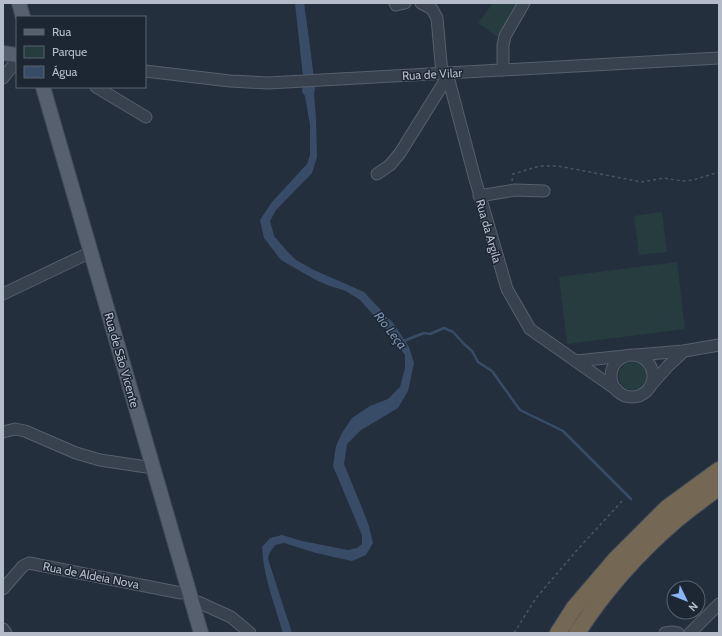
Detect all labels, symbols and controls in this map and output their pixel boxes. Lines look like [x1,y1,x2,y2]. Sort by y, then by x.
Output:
legend [16,16,146,88]
text: Rua [52,24,71,39]
text: Parque [52,44,87,59]
text: Água [52,64,78,79]
street label: Rua de Vilar [402,65,463,83]
street label: Rua da Argila [473,197,505,265]
water label: Rio Leça [371,308,411,352]
street label: Rua de São Vicente [101,311,143,409]
street label: Rua de Aldeia Nova [42,558,141,592]
north arrow [666,580,706,620]
text: N [686,599,701,614]

